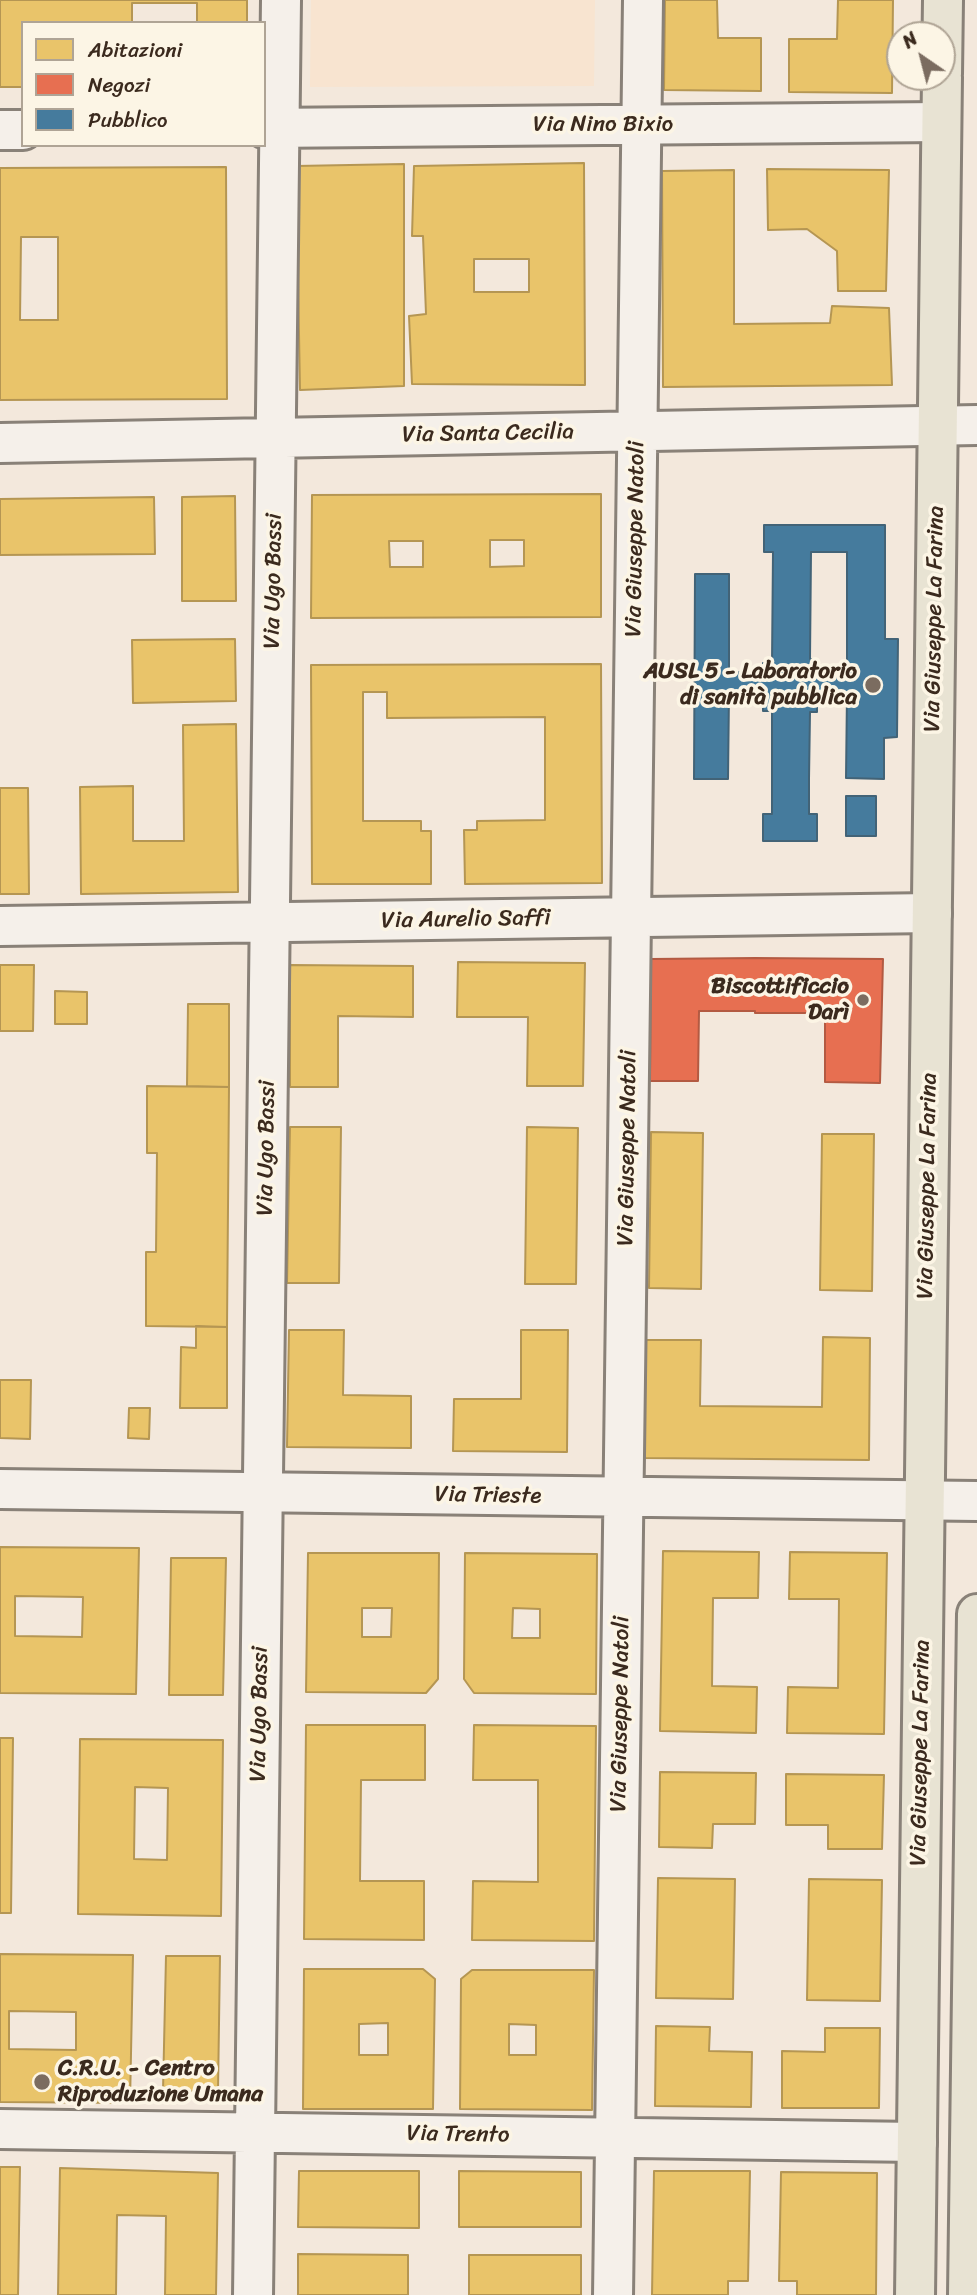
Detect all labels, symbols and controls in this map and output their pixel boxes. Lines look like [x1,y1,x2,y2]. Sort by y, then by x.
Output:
legend [21,21,266,147]
north arrow [886,21,956,91]
text: N [895,23,925,57]
text: Abitazioni [88,31,182,69]
text: Negozi [88,66,150,104]
text: Pubblico [88,101,167,139]
street label: Via Nino Bixio [533,111,673,139]
street label: Via Santa Cecilia [402,419,574,449]
street label: Via Giuseppe Natoli [620,441,652,637]
street label: Via Giuseppe La Farina [919,506,951,732]
street label: Via Ugo Bassi [259,513,289,649]
place label: AUSL 5 - Laboratorio di sanità pubblica [644,658,857,712]
marker: AUSL 5 - Laboratorio di sanità pubblica [863,675,883,695]
street label: Via Aurelio Saffi [381,905,551,935]
place label: Biscottificcio Darì [711,973,849,1027]
marker: Biscottificcio Darì [855,992,871,1008]
street label: Via Giuseppe Natoli [612,1050,644,1246]
street label: Via Giuseppe La Farina [912,1073,944,1299]
street label: Via Ugo Bassi [252,1080,282,1216]
street label: Via Trieste [434,1481,542,1511]
street label: Via Giuseppe Natoli [605,1616,637,1812]
street label: Via Giuseppe La Farina [905,1640,937,1866]
street label: Via Ugo Bassi [245,1646,275,1782]
place label: C.R.U. - Centro Riproduzione Umana [58,2055,263,2109]
marker: C.R.U. - Centro Riproduzione Umana [32,2072,52,2092]
street label: Via Trento [406,2120,510,2150]

